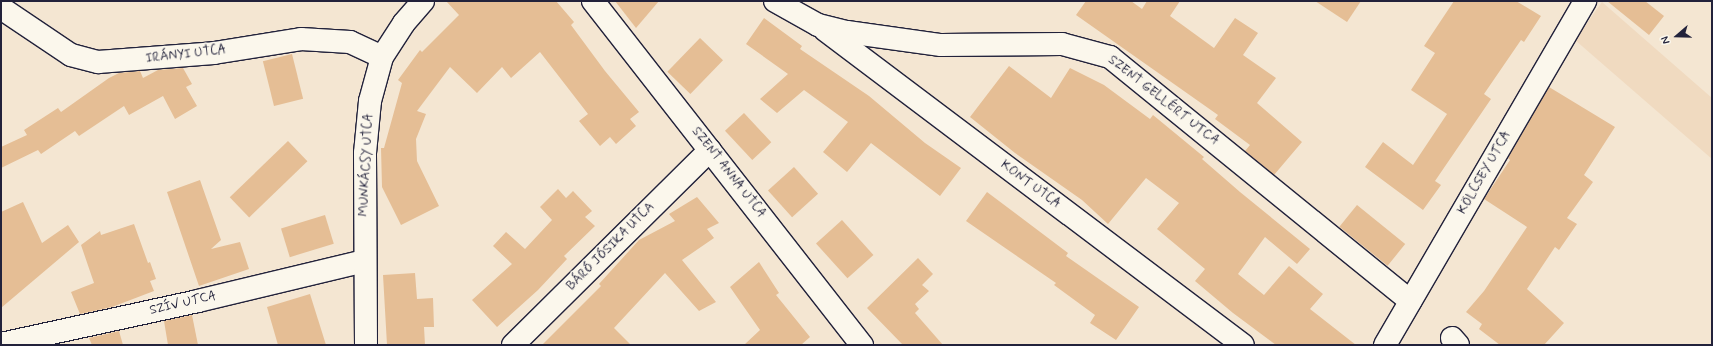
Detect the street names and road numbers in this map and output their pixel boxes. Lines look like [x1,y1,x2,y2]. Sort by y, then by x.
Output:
street label: IRÁNYI UTCA [145,43,227,67]
street label: SZENT GELLÉRT UTCA [1106,54,1220,148]
street label: MUNKÁCSY UTCA [357,113,377,217]
street label: SZENT ANNA UTCA [688,124,768,222]
street label: KÖLCSEY UTCA [1455,130,1515,216]
street label: KONT UTCA [997,157,1063,213]
street label: BÁRÓ JÓSIKA UTCA [564,200,658,294]
street label: SZÍV UTCA [149,289,217,319]

